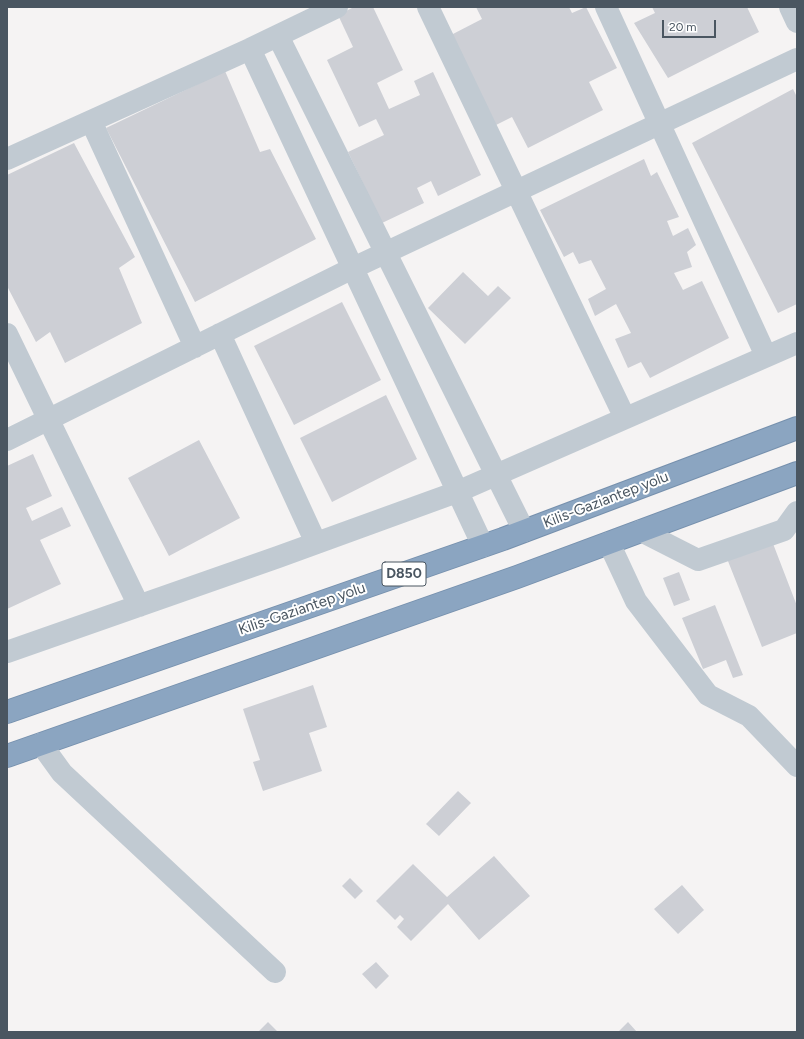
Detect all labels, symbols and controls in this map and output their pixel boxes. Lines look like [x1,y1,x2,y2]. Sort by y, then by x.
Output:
scale bar [664,12,718,38]
text: 20 m [669,20,697,34]
street label: Kilis-Gaziantep yolu [541,468,671,532]
road number: D850 [382,562,426,586]
street label: Kilis-Gaziantep yolu [236,579,368,639]

